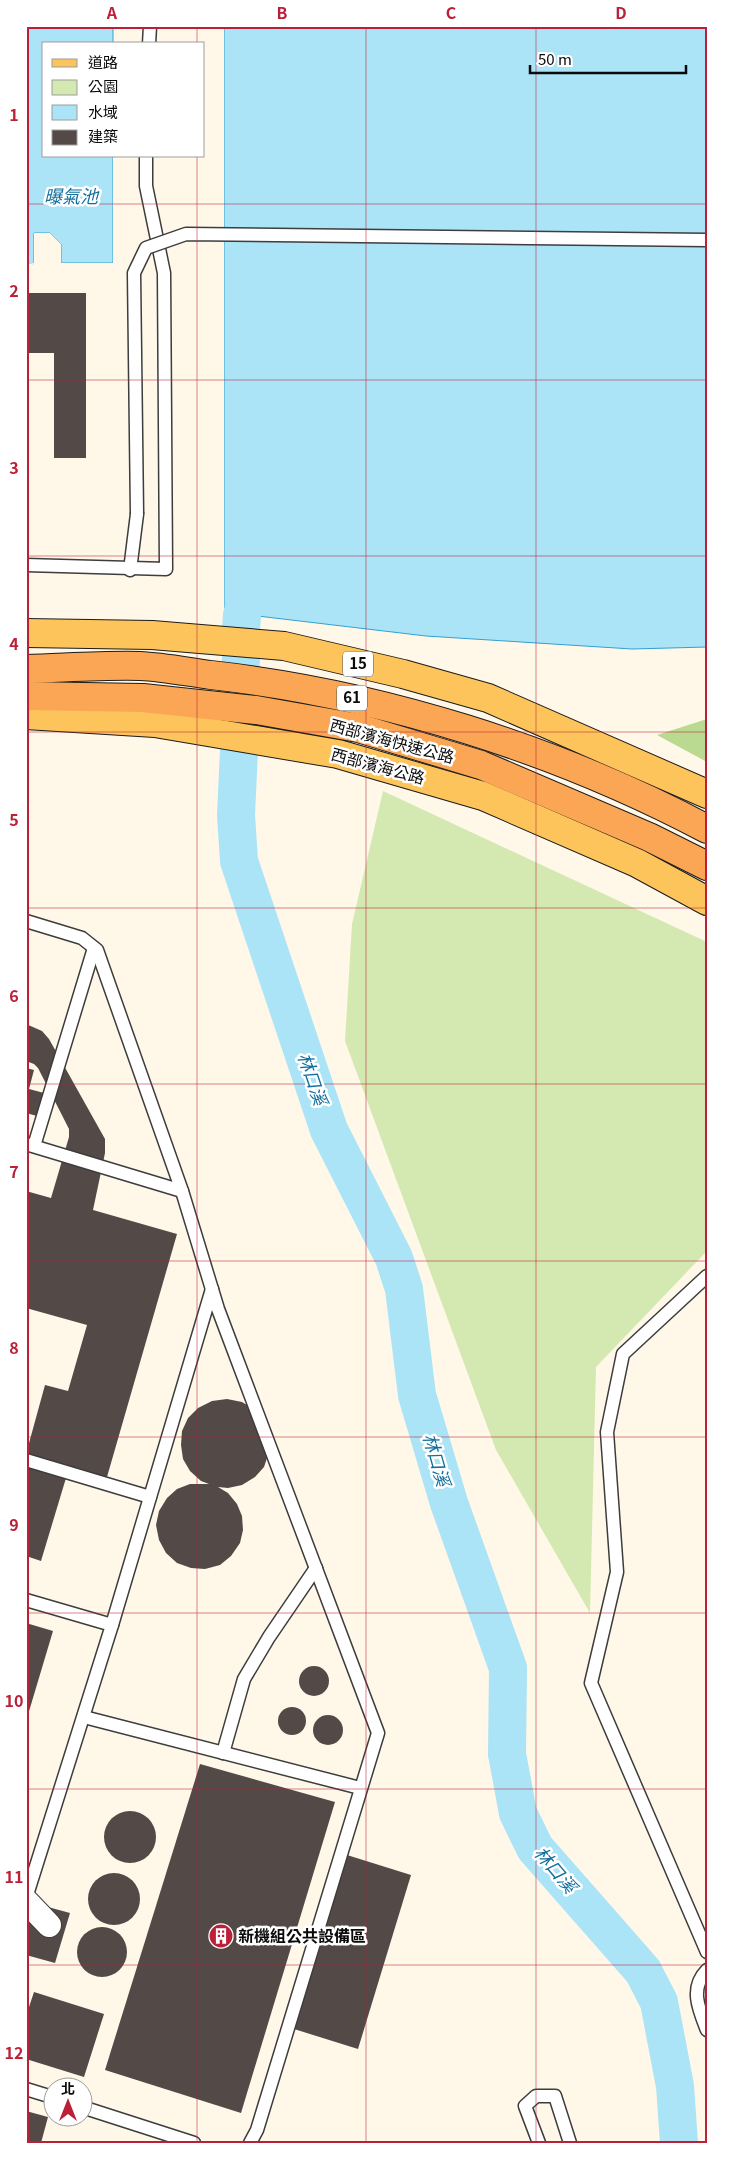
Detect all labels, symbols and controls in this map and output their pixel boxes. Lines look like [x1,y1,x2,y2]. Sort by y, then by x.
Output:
text: A [106,0,118,24]
text: B [277,0,288,24]
text: C [446,0,457,24]
text: D [615,0,627,24]
legend [42,42,205,158]
scale bar [530,42,687,74]
text: 50 m [538,48,572,69]
text: 道路 [88,51,118,72]
text: 公園 [88,75,118,96]
text: 水域 [88,101,118,122]
text: 1 [9,102,19,126]
text: 建築 [88,125,118,146]
water label: 曝氣池 [44,182,100,208]
text: 2 [9,278,19,302]
text: 3 [9,455,19,479]
text: 4 [9,631,19,655]
road number: 15 [343,652,373,676]
road number: 61 [337,686,367,710]
street label: 西部濱海快速公路 [327,712,457,768]
street label: 西部濱海公路 [329,741,428,789]
text: 5 [9,807,19,831]
text: 6 [9,983,19,1007]
water label: 林口溪 [293,1049,336,1111]
text: 7 [9,1159,19,1183]
text: 8 [9,1335,19,1359]
water label: 林口溪 [418,1430,459,1492]
text: 9 [9,1512,19,1536]
text: 10 [5,1688,23,1712]
water label: 林口溪 [529,1840,586,1900]
text: 11 [5,1864,23,1888]
building icon: 新機組公共設備區 [208,1923,234,1949]
place label: 新機組公共設備區 [238,1923,366,1947]
text: 12 [5,2040,23,2064]
north arrow [42,2076,92,2126]
text: 北 [61,2078,75,2098]

